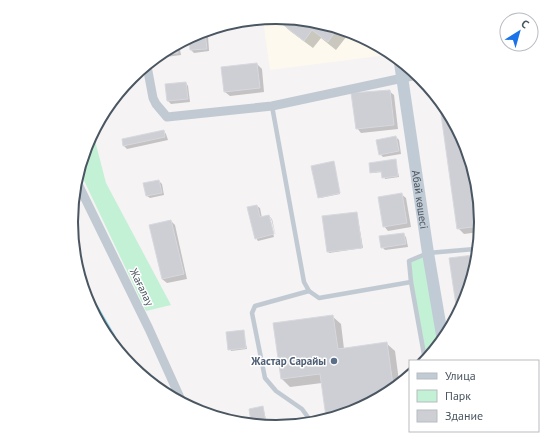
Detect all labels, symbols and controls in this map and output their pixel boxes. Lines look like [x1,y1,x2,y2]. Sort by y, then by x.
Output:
north arrow [499,12,539,52]
text: С [518,17,532,31]
street label: Абай көшесі [409,169,431,230]
street label: Жағалау [126,265,157,309]
place label: Жастар Сарайы [250,354,326,368]
marker: Жастар Сарайы [329,356,339,366]
legend [409,360,539,432]
text: Улица [445,368,476,383]
text: Парк [445,388,471,403]
text: Здание [445,408,483,423]

